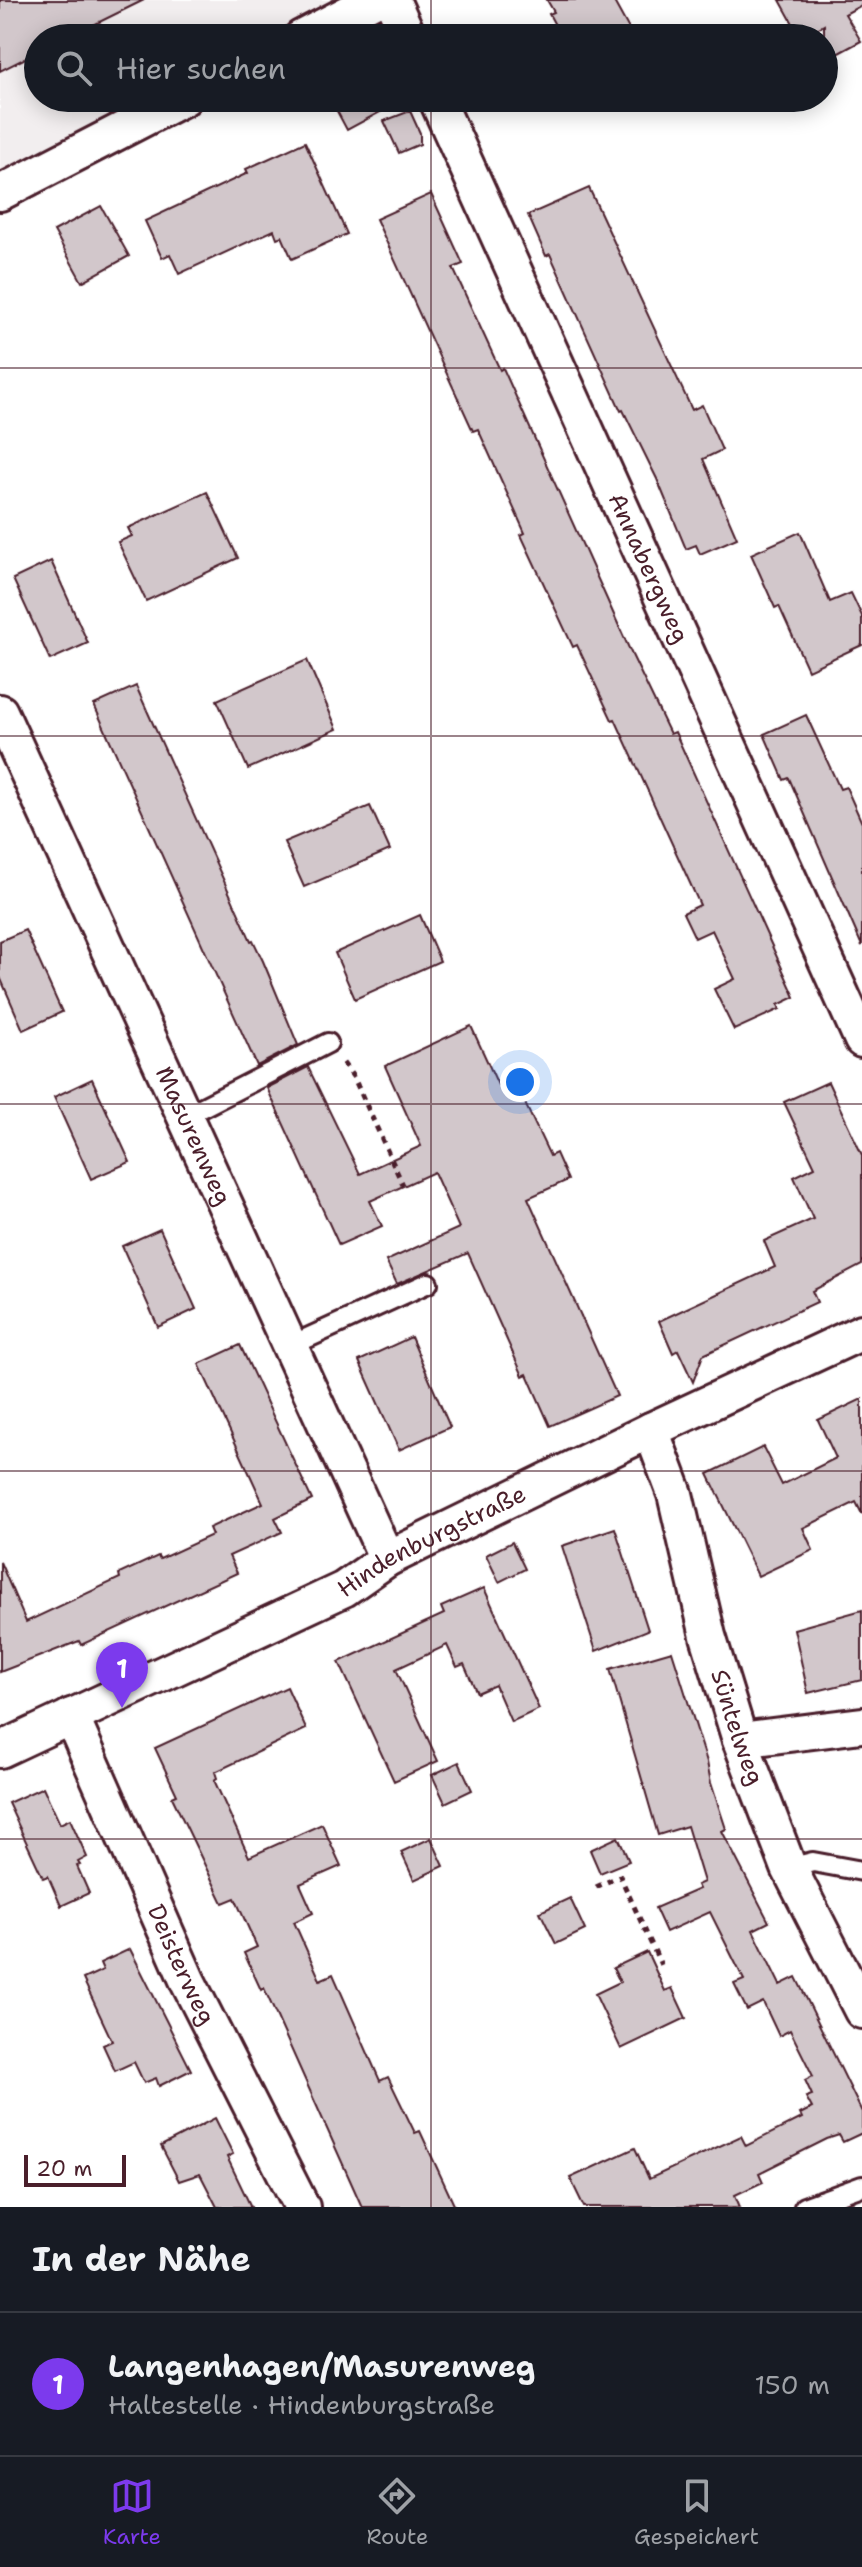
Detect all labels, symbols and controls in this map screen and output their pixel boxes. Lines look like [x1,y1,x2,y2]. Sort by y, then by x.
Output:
search box [24,24,838,112]
icon: search [52,46,96,90]
text: Hier suchen [116,48,286,89]
street label: Annabergweg [601,488,697,649]
street label: Masurenweg [148,1061,239,1210]
your location [500,1062,540,1102]
street label: Hindenburgstraße [331,1478,531,1605]
pin: 1 [96,1642,148,1708]
street label: Süntelweg [703,1666,772,1790]
street label: Deisterweg [140,1899,223,2030]
scale bar [24,2151,126,2187]
text: 20 m [36,2154,93,2183]
text: In der Nähe [32,2236,251,2282]
text: Langenhagen/Masurenweg [108,2346,535,2387]
text: 1 [52,2367,64,2402]
text: 150 m [754,2367,830,2402]
text: Haltestelle · Hindenburgstraße [108,2387,495,2422]
tab: Karte [103,2474,161,2551]
tab: Route [367,2474,428,2551]
tab: Gespeichert [634,2474,759,2551]

